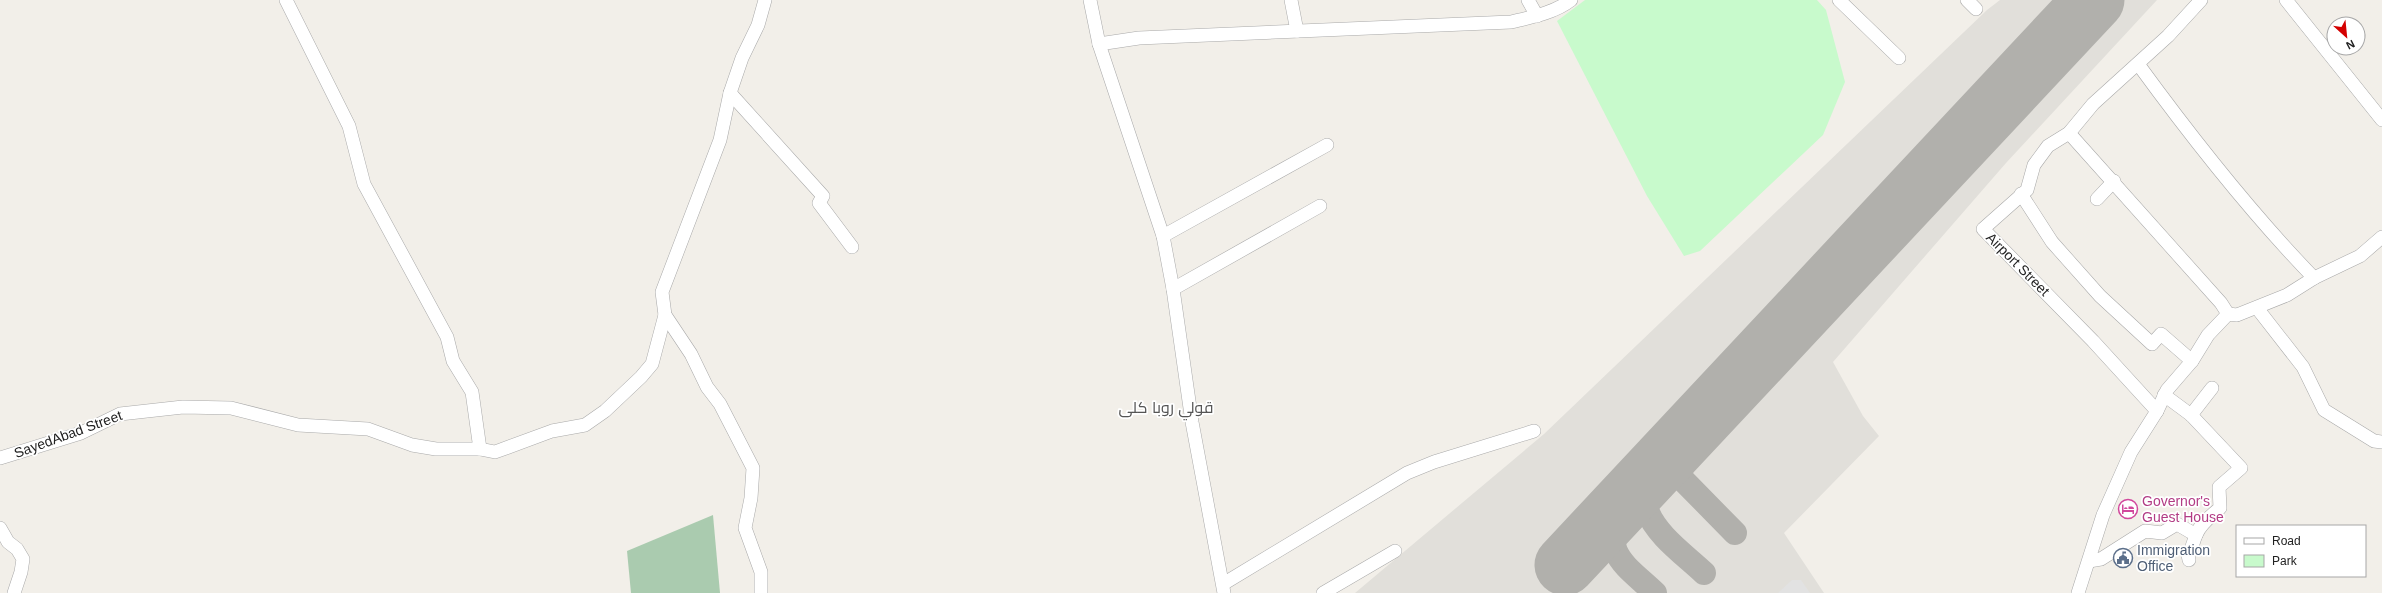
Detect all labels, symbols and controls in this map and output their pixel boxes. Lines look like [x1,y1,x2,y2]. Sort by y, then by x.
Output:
north arrow [2326,16,2366,56]
text: N [2344,38,2357,52]
street label: Airport Street [1983,229,2053,299]
district label: قولي روبا کلی [1118,399,1214,421]
street label: SayedAbad Street [12,407,124,461]
place label: Governor's Guest House [2142,493,2224,525]
hotel icon: Governor's Guest House [2117,498,2139,520]
legend [2236,525,2366,577]
text: Road [2272,534,2301,548]
place label: Immigration Office [2137,542,2210,574]
public building icon: Immigration Office [2112,547,2134,569]
text: Park [2272,554,2298,568]

